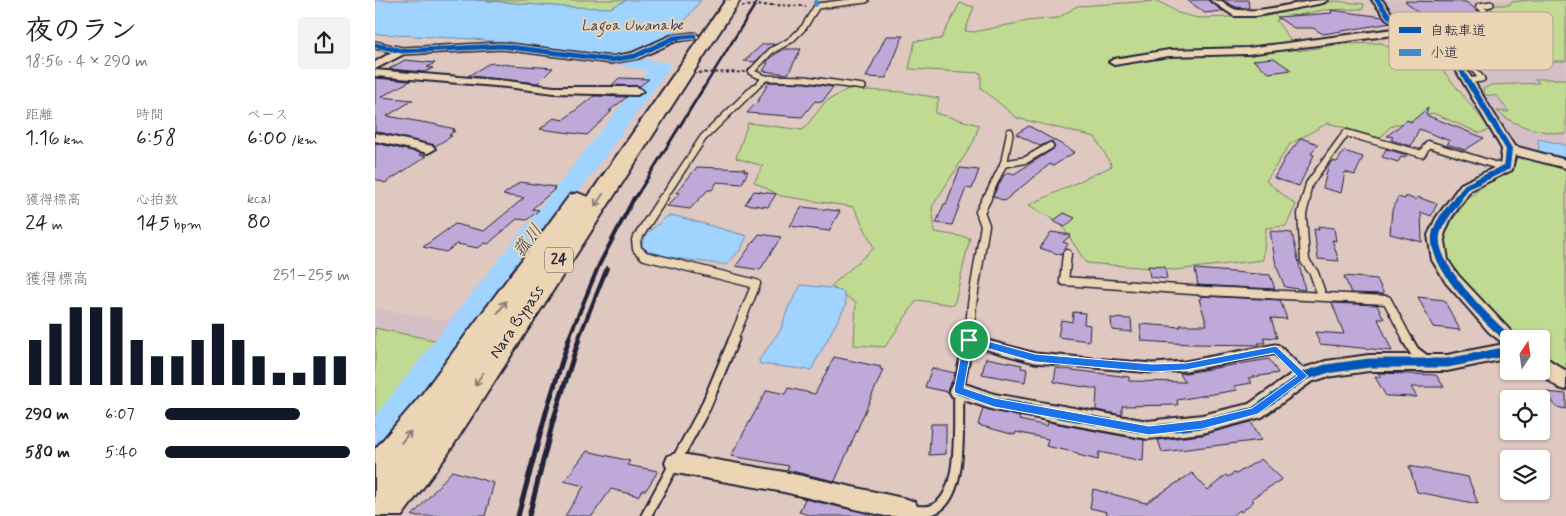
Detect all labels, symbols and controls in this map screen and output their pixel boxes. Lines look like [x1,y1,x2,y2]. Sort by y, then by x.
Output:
legend [1389,12,1553,70]
text: 夜のラン [25,13,137,50]
water label: Lagoa Uwanabe [581,16,684,38]
button: share [298,17,350,69]
text: 自転車道 [1430,22,1486,40]
text: 小道 [1430,44,1458,62]
text: 18:56 · 4 × 290 m [25,51,148,72]
text: 距離 [25,106,53,124]
text: 時間 [136,106,164,124]
text: ペース [247,106,288,124]
text: 1.16 [25,124,60,152]
text: 6:58 [136,124,176,152]
text: 6:00 [247,124,287,152]
text: km [60,131,84,149]
text: /km [287,131,317,149]
text: kcal [247,190,271,208]
text: 獲得標高 [25,191,81,209]
text: 心拍数 [136,191,178,209]
one-way arrow [594,193,604,207]
text: 80 [247,208,271,236]
text: 24 [25,209,48,237]
text: 145 [136,209,170,237]
text: m [48,216,63,234]
text: bpm [170,216,202,234]
water label: 菰川 [508,219,548,263]
road number: 24 [545,248,573,272]
text: 251–255 m [273,265,350,286]
text: 獲得標高 [25,269,89,290]
street label: Nara Bypass [485,281,549,363]
one-way arrow [497,301,508,314]
pin [948,319,990,361]
icon: arrive [955,326,983,354]
north arrow [1500,330,1550,380]
map controls [1500,330,1550,500]
one-way arrow [474,372,484,386]
button: locate [1500,390,1550,440]
text: 290 m [25,404,69,425]
text: 6:07 [105,404,134,425]
one-way arrow [400,431,412,444]
text: 580 m [25,442,70,463]
text: 5:40 [105,442,137,463]
button: layers [1500,450,1550,500]

